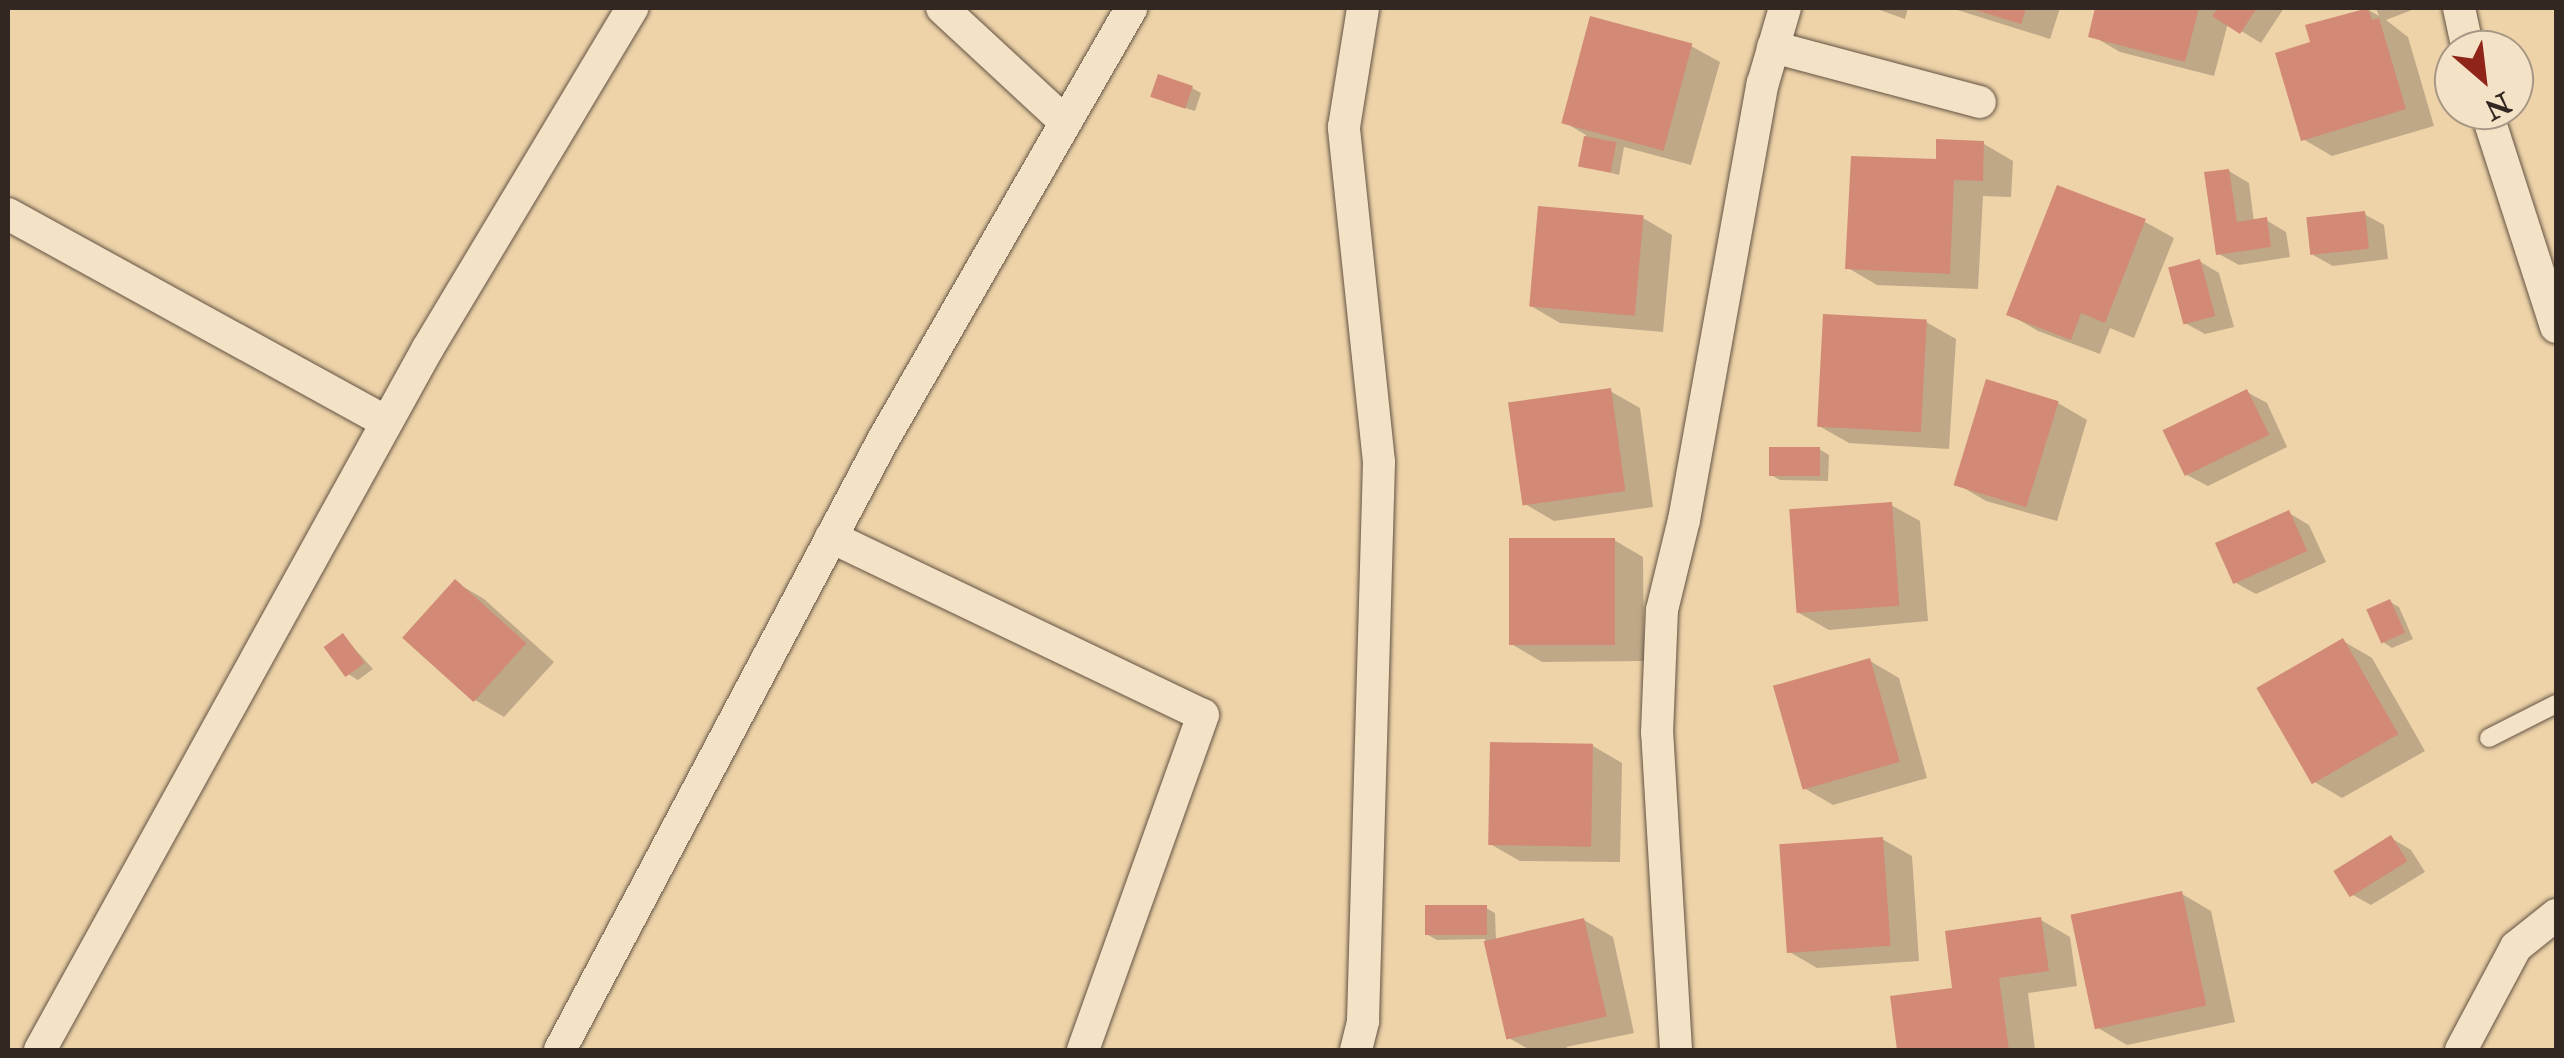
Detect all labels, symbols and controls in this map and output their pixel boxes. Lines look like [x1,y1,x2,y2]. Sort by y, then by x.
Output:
north arrow [2434,30,2534,130]
text: N [2478,84,2517,126]

